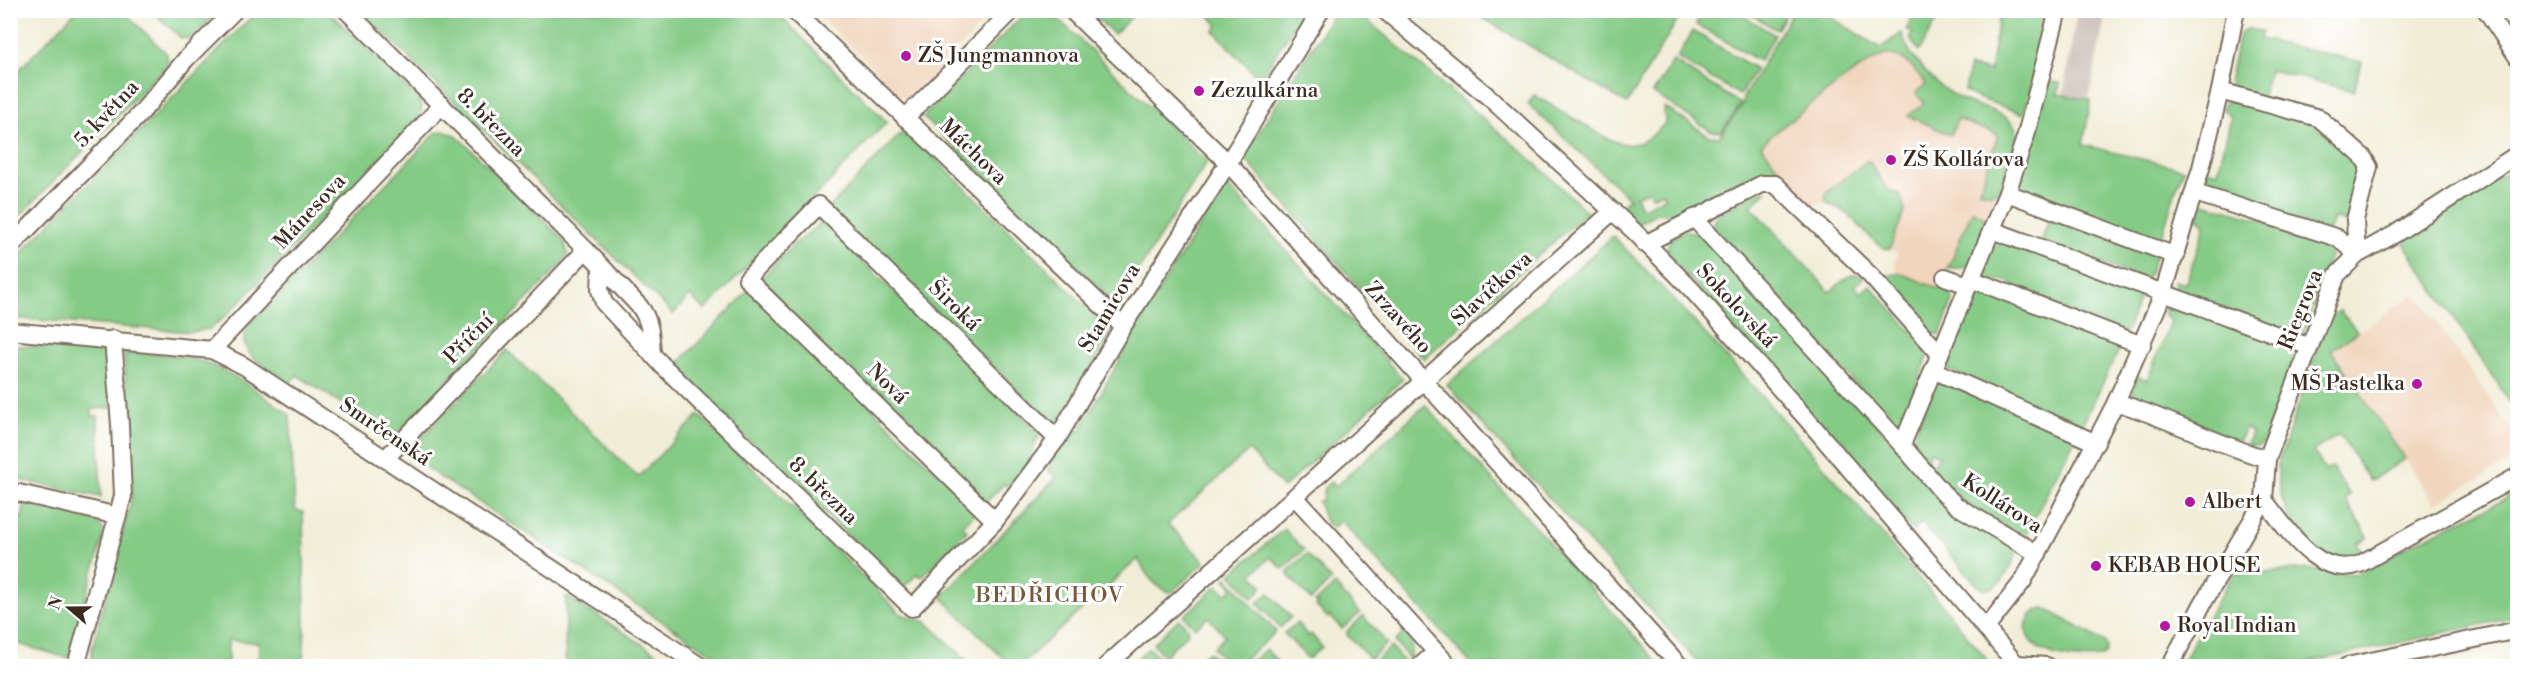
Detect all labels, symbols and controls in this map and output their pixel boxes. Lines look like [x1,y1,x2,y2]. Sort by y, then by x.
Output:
place label: ZŠ Jungmannova [918,40,1079,69]
marker: ZŠ Jungmannova [899,49,913,63]
street label: 5. května [69,75,145,153]
place label: Zezulkárna [1211,78,1319,104]
street label: 8. března [451,83,531,163]
marker: Zezulkárna [1192,84,1206,98]
street label: Máchova [934,113,1013,191]
place label: ZŠ Kollárova [1903,144,2025,173]
marker: ZŠ Kollárova [1884,153,1898,167]
street label: Mánesova [268,169,352,255]
street label: Slavíčkova [1446,246,1538,332]
street label: Sokolovská [1690,258,1782,354]
street label: Stamicova [1073,259,1147,357]
street label: Riegrova [2273,266,2329,354]
street label: Široká [923,273,988,337]
street label: Zrzavého [1359,276,1437,360]
street label: Příční [439,307,500,370]
street label: Nová [861,358,913,410]
place label: MŠ Pastelka [2290,368,2405,397]
marker: MŠ Pastelka [2410,377,2424,391]
street label: Smrčenská [334,392,436,472]
street label: 8. března [783,452,863,531]
street label: Kollárova [1957,468,2048,540]
place label: Albert [2201,489,2263,515]
marker: Albert [2183,495,2197,509]
place label: KEBAB HOUSE [2108,553,2261,579]
marker: KEBAB HOUSE [2089,559,2103,573]
north arrow [39,578,99,638]
district label: BEDŘICHOV [974,581,1125,609]
text: N [44,594,68,613]
place label: Royal Indian [2177,613,2297,639]
marker: Royal Indian [2158,619,2172,633]

